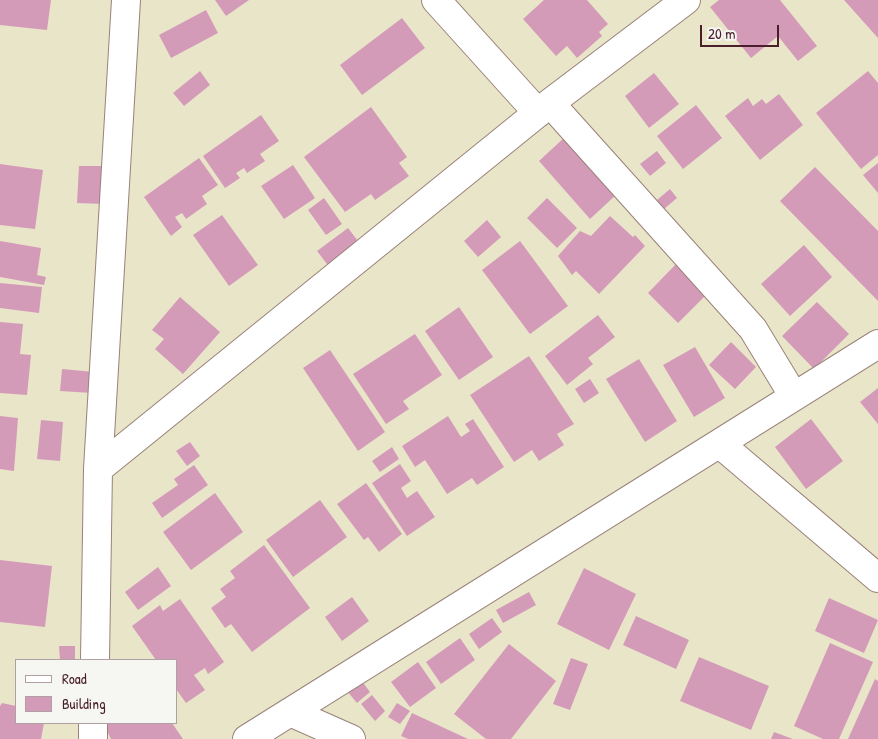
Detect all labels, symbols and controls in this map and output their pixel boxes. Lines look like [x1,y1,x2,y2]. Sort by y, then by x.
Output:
scale bar [703,15,782,47]
text: 20 m [708,23,735,44]
legend [15,659,178,724]
text: Road [62,668,87,689]
text: Building [62,693,106,714]

